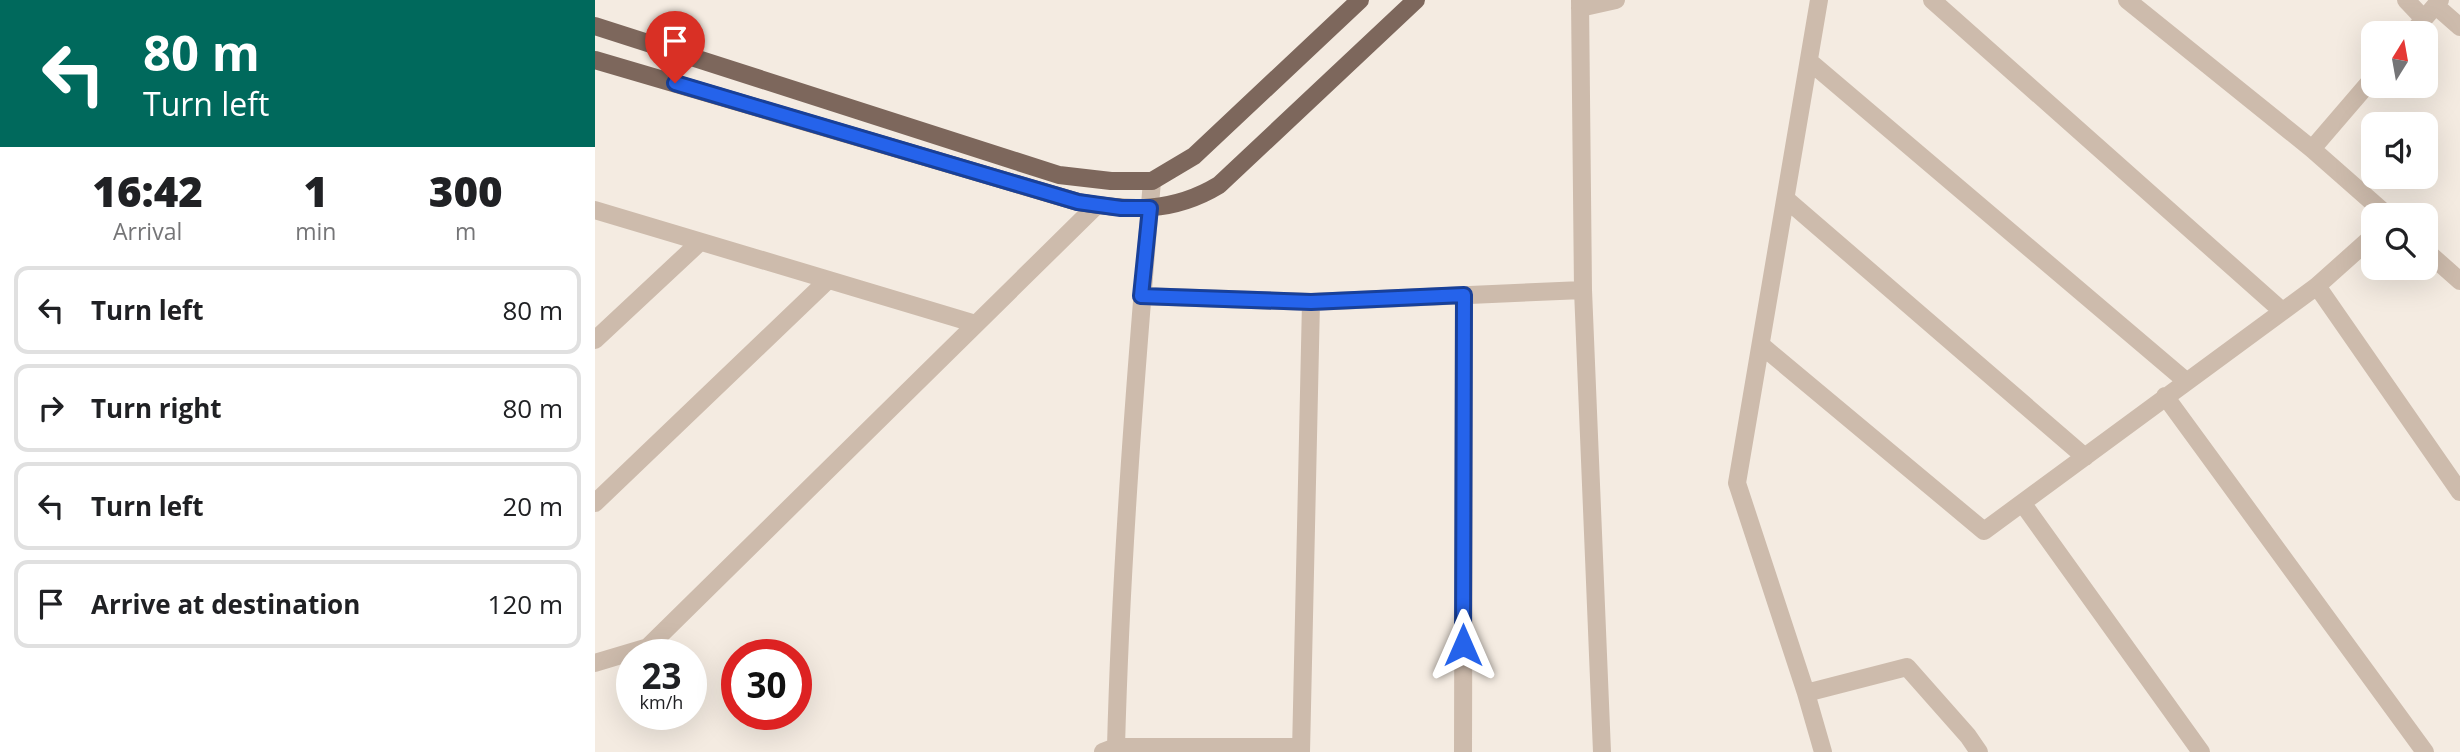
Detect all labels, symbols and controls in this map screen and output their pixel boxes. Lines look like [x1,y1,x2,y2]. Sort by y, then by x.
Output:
pin [645,11,705,83]
text: 80 m [143,19,260,85]
north arrow [2361,21,2438,98]
map controls [2361,21,2438,280]
icon: arrive [656,22,694,60]
icon: left [28,28,119,119]
text: Turn left [143,82,269,125]
button: sound [2361,112,2438,189]
text: 16:42 [92,162,203,219]
text: 1 [304,162,328,219]
text: 300 [429,162,503,219]
button: search [2361,203,2438,280]
text: Arrival [113,215,182,247]
text: min [295,215,336,247]
text: m [455,215,476,247]
icon: left [32,291,70,329]
text: Turn left [91,292,203,328]
text: 80 m [502,292,563,328]
icon: right [32,389,70,427]
text: Turn right [91,390,222,426]
text: 80 m [502,390,563,426]
icon: left [32,487,70,525]
text: Turn left [91,488,203,524]
text: 20 m [502,488,563,524]
icon: arrive [32,585,70,623]
text: Arrive at destination [91,586,360,622]
text: 120 m [488,586,563,622]
position arrow [1426,608,1500,682]
speed limit sign: 30 [721,639,812,730]
text: 23 [641,652,682,699]
text: km/h [640,690,683,714]

